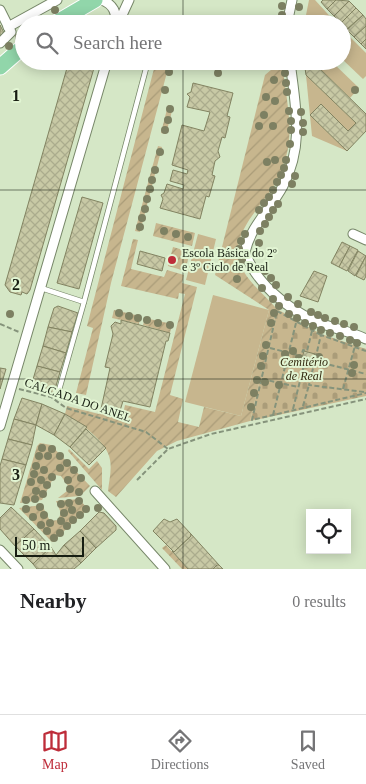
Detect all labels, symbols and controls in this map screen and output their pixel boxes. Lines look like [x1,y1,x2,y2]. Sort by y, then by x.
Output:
search box [15,15,351,70]
icon: search [33,29,61,57]
text: Search here [73,32,162,53]
text: 1 [12,87,20,104]
place label: Escola Básica do 2º e 3º Ciclo de Real [182,246,277,274]
marker: Escola Básica do 2º e 3º Ciclo de Real [166,254,178,266]
text: 2 [12,276,20,293]
park label: Cemitério de Real [280,355,328,383]
street label: CALCADA DO ANEL [23,375,133,425]
text: 3 [12,466,20,483]
map controls [306,509,351,554]
button: locate [306,509,351,554]
scale bar [15,534,84,557]
text: 50 m [22,538,50,553]
text: Nearby [20,589,87,613]
text: 0 results [292,593,346,610]
tab: Map [41,727,69,773]
tab: Directions [151,727,209,773]
tab: Saved [291,727,325,773]

